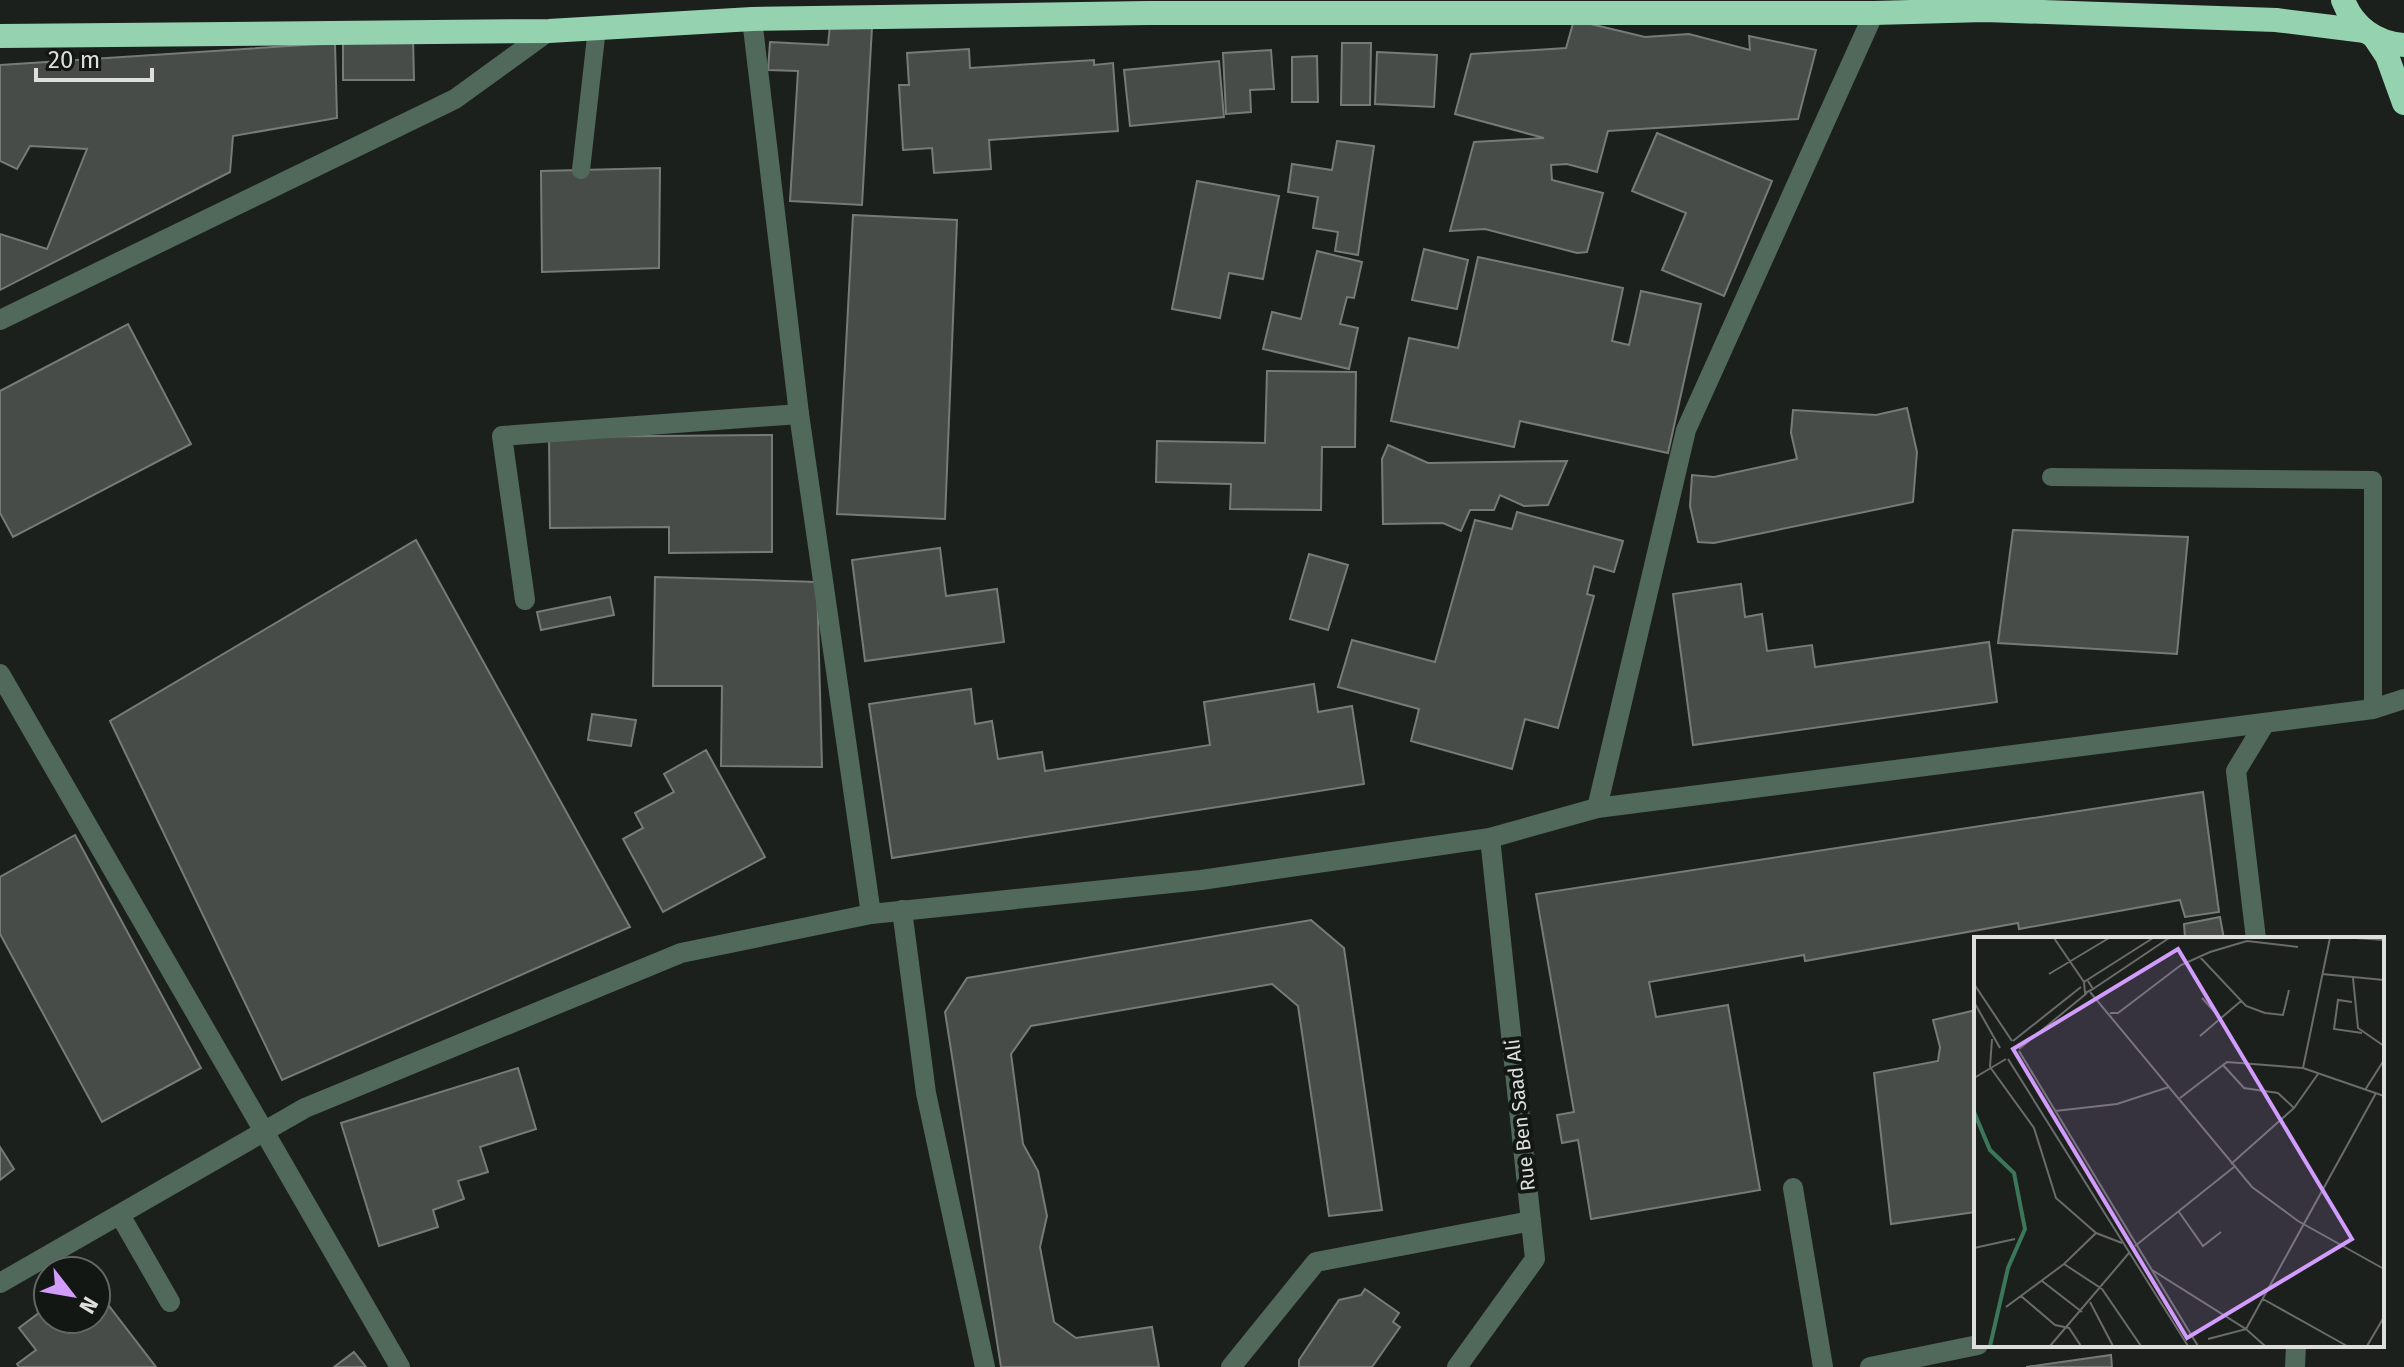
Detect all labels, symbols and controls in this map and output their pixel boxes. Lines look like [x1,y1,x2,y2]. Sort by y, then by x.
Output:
scale bar [36,32,152,82]
text: 20 m [48,46,100,74]
inset map [1974,937,2384,1347]
street label: Rue Ben Saad Ali [1500,1038,1540,1192]
north arrow [32,1255,112,1335]
text: N [73,1292,104,1318]

